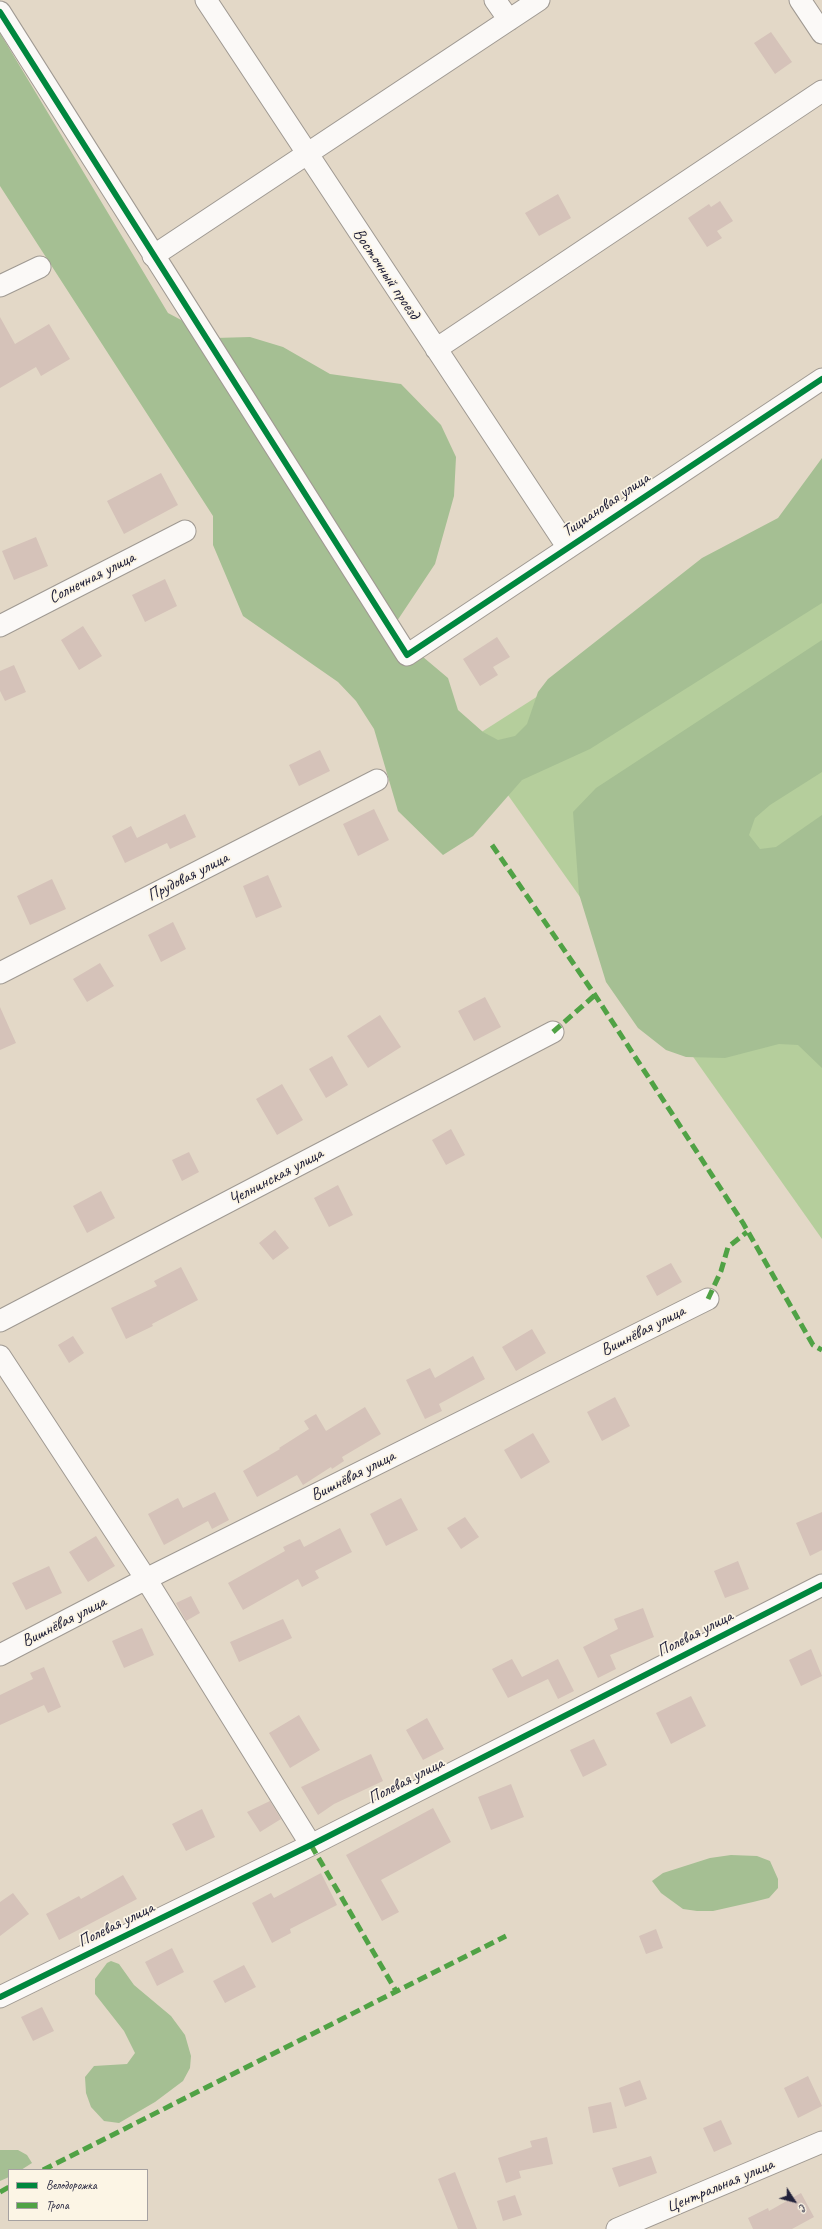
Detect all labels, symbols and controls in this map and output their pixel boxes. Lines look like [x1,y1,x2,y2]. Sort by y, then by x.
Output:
street label: Восточный проезд [348,225,424,323]
street label: Тициановая улица [558,468,654,542]
street label: Солнечная улица [45,548,139,608]
street label: Прудовая улица [144,848,232,906]
street label: Челнинская улица [225,1144,327,1210]
street label: Вишнёвая улица [597,1301,689,1361]
street label: Вишнёвая улица [307,1446,399,1506]
street label: Вишнёвая улица [18,1592,110,1652]
street label: Полевая улица [654,1606,736,1662]
street label: Полевая улица [365,1753,447,1809]
street label: Полевая улица [75,1898,157,1952]
street label: Центральная улица [663,2154,777,2218]
legend [8,2169,148,2221]
text: Велодорожка [46,2177,97,2193]
north arrow [774,2181,814,2221]
text: Тропа [46,2197,69,2213]
text: С [796,2202,811,2214]

